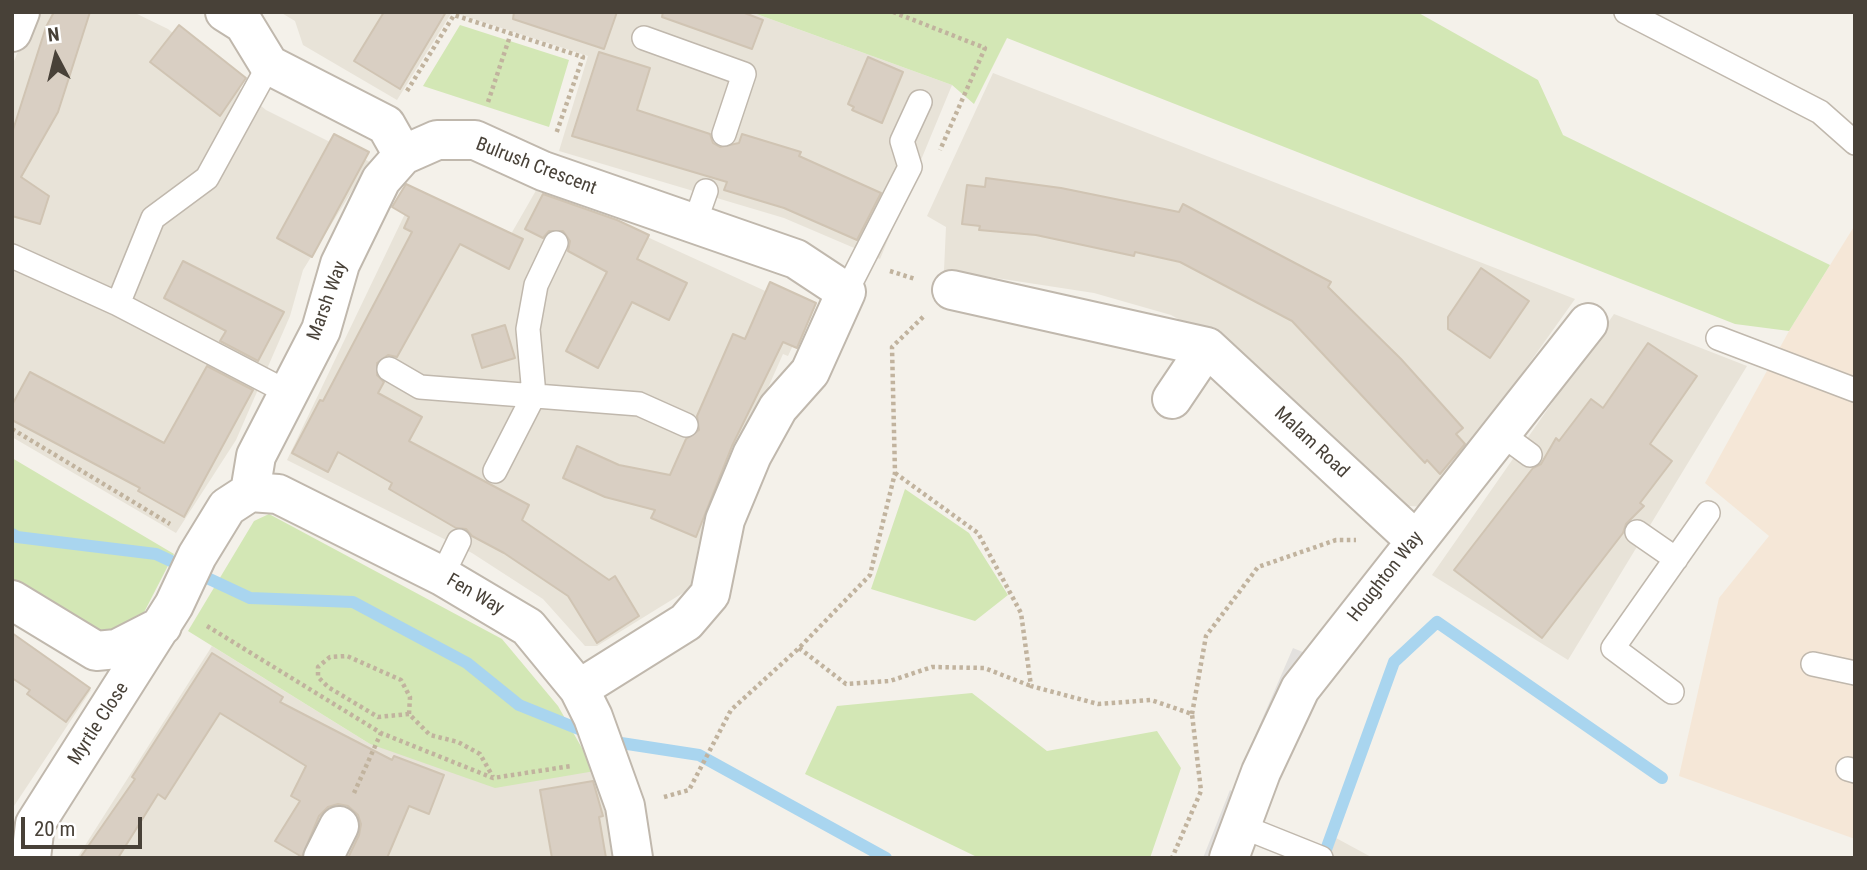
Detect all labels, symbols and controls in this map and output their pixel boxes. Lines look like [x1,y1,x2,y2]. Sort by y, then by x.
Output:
north arrow [21,21,91,91]
text: N [46,23,61,47]
street label: Bulrush Crescent [472,134,600,200]
street label: Marsh Way [303,258,353,344]
street label: Malam Road [1269,403,1353,483]
street label: Houghton Way [1344,527,1428,627]
street label: Fen Way [442,570,508,620]
street label: Myrtle Close [64,678,134,770]
scale bar [24,804,145,848]
text: 20 m [34,817,75,841]

